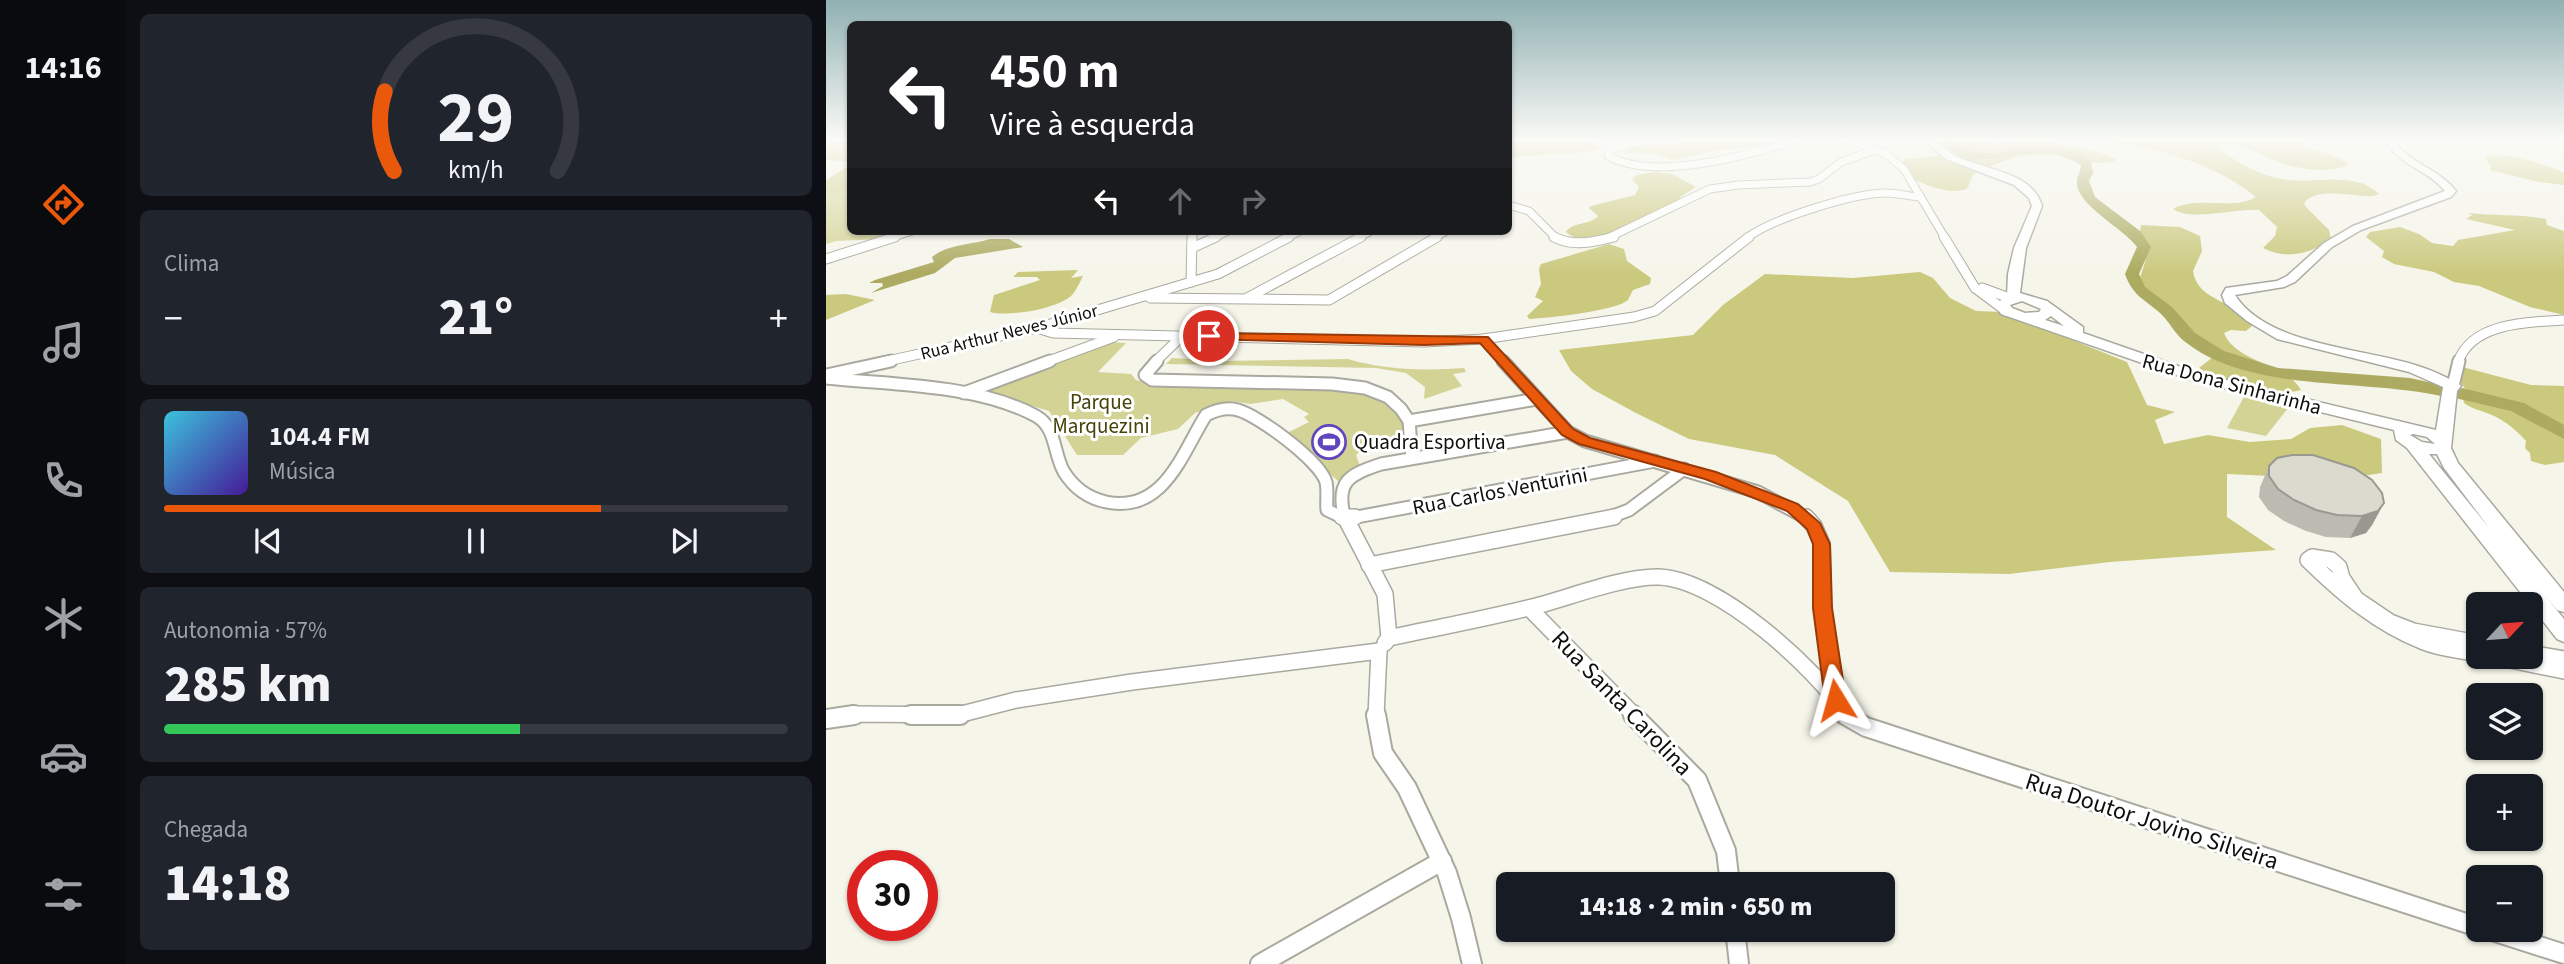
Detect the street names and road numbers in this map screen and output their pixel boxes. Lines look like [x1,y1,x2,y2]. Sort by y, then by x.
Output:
street label: Rua Arthur Neves Júnior [918,298,1101,367]
street label: Rua Dona Sinharinha [2139,346,2325,422]
street label: Rua Carlos Venturini [1410,459,1590,523]
street label: Rua Santa Carolina [1543,623,1700,784]
street label: Rua Doutor Jovino Silveira [2021,764,2283,879]

